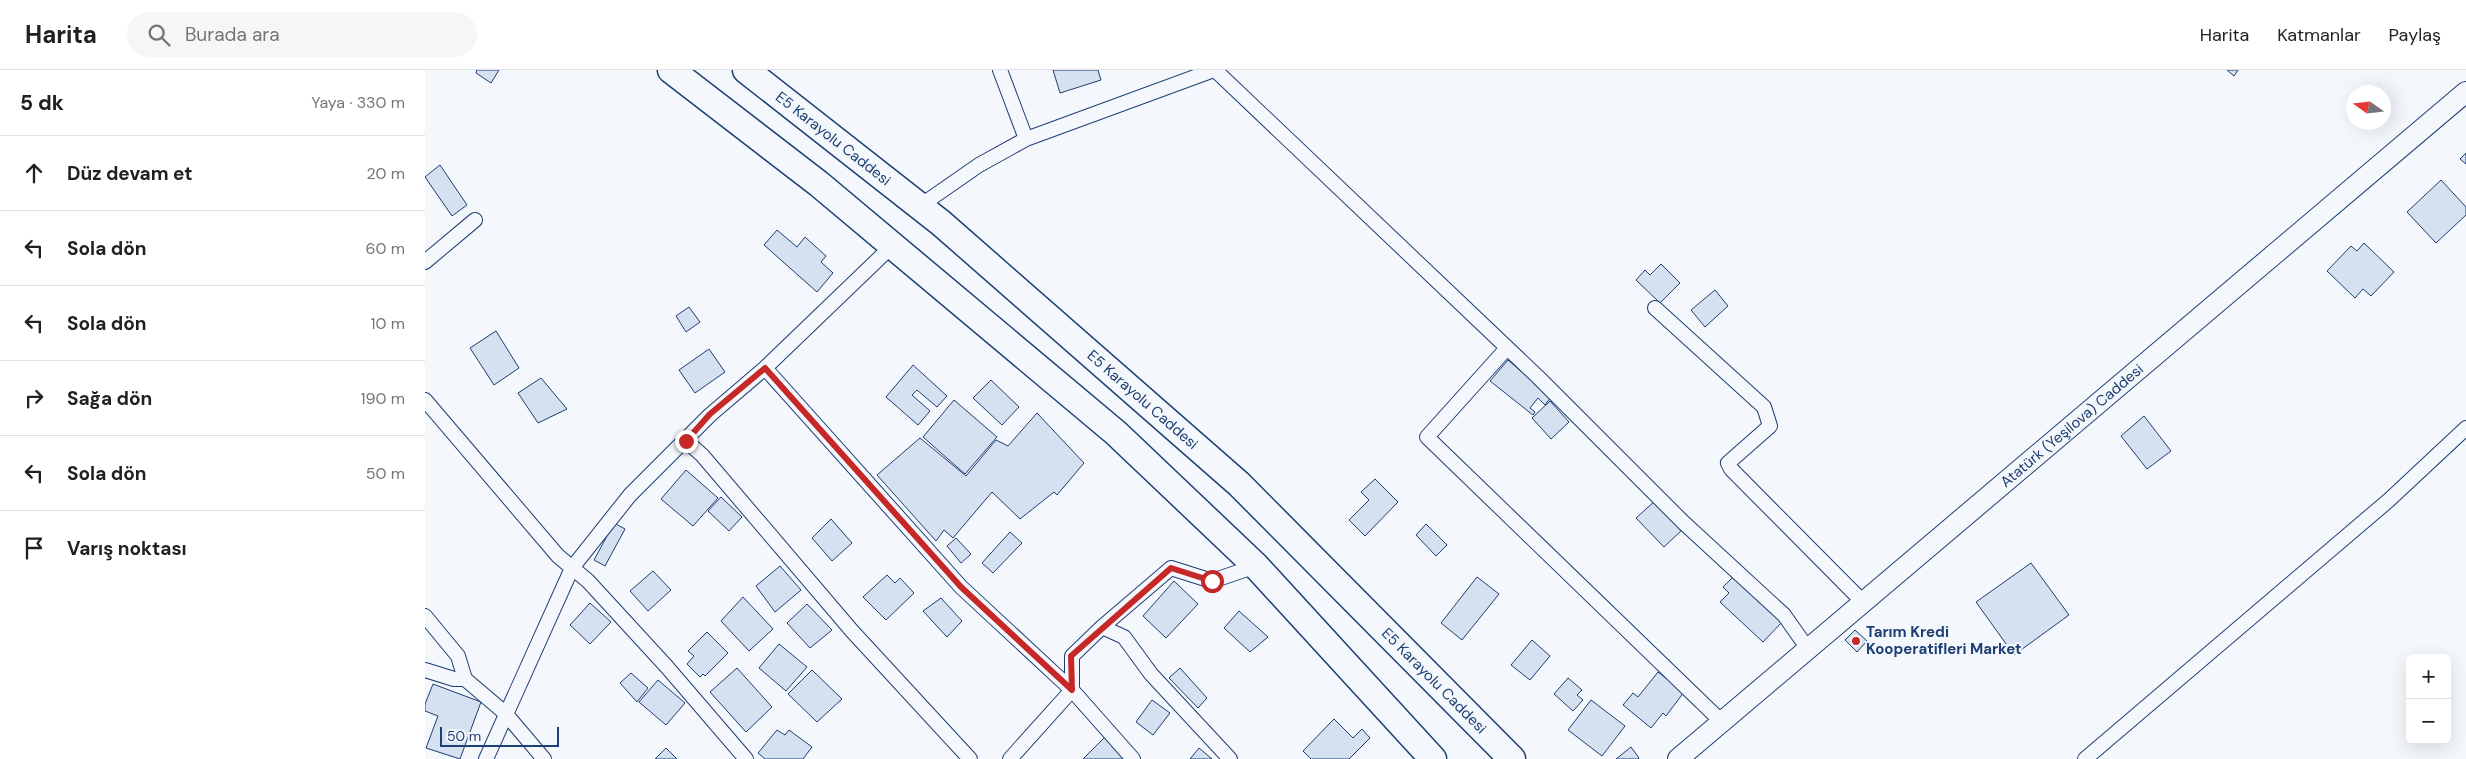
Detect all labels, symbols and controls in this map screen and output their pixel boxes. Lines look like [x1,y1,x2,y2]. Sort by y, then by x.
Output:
search box [127,12,477,57]
text: Harita [25,19,97,50]
icon: search [145,21,173,49]
text: Burada ara [185,22,280,47]
text: Harita [2200,23,2249,47]
text: Katmanlar [2277,23,2361,47]
text: Paylaş [2389,23,2441,47]
north arrow [2346,85,2391,130]
street label: E5 Karayolu Caddesi [772,87,895,190]
text: 5 dk [20,89,64,117]
text: Yaya · 330 m [311,92,405,113]
icon: ahead [20,159,48,187]
text: Düz devam et [67,161,193,186]
text: 20 m [366,163,405,184]
icon: left [20,234,48,262]
text: Sola dön [67,236,147,261]
text: 60 m [365,238,405,259]
icon: left [20,309,48,337]
text: Sola dön [67,311,147,336]
text: 10 m [371,313,405,334]
street label: E5 Karayolu Caddesi [1083,346,1203,454]
street label: Atatürk (Yeşilova) Caddesi [1996,359,2148,492]
icon: right [20,384,48,412]
text: Sağa dön [67,386,152,411]
text: 190 m [361,388,405,409]
route end [675,430,698,453]
icon: left [20,459,48,487]
text: Sola dön [67,461,147,486]
text: 50 m [366,463,405,484]
icon: arrive [20,534,48,562]
text: Varış noktası [67,536,187,561]
route start [1201,570,1224,593]
place label: Tarım Kredi Kooperatifleri Market [1866,622,2022,659]
street label: E5 Karayolu Caddesi [1377,623,1491,738]
marker: Tarım Kredi Kooperatifleri Market [1850,635,1862,647]
map controls [2406,654,2451,744]
button: + [2406,654,2451,699]
button: − [2406,699,2451,744]
scale bar [440,724,559,747]
text: 50 m [447,727,481,745]

